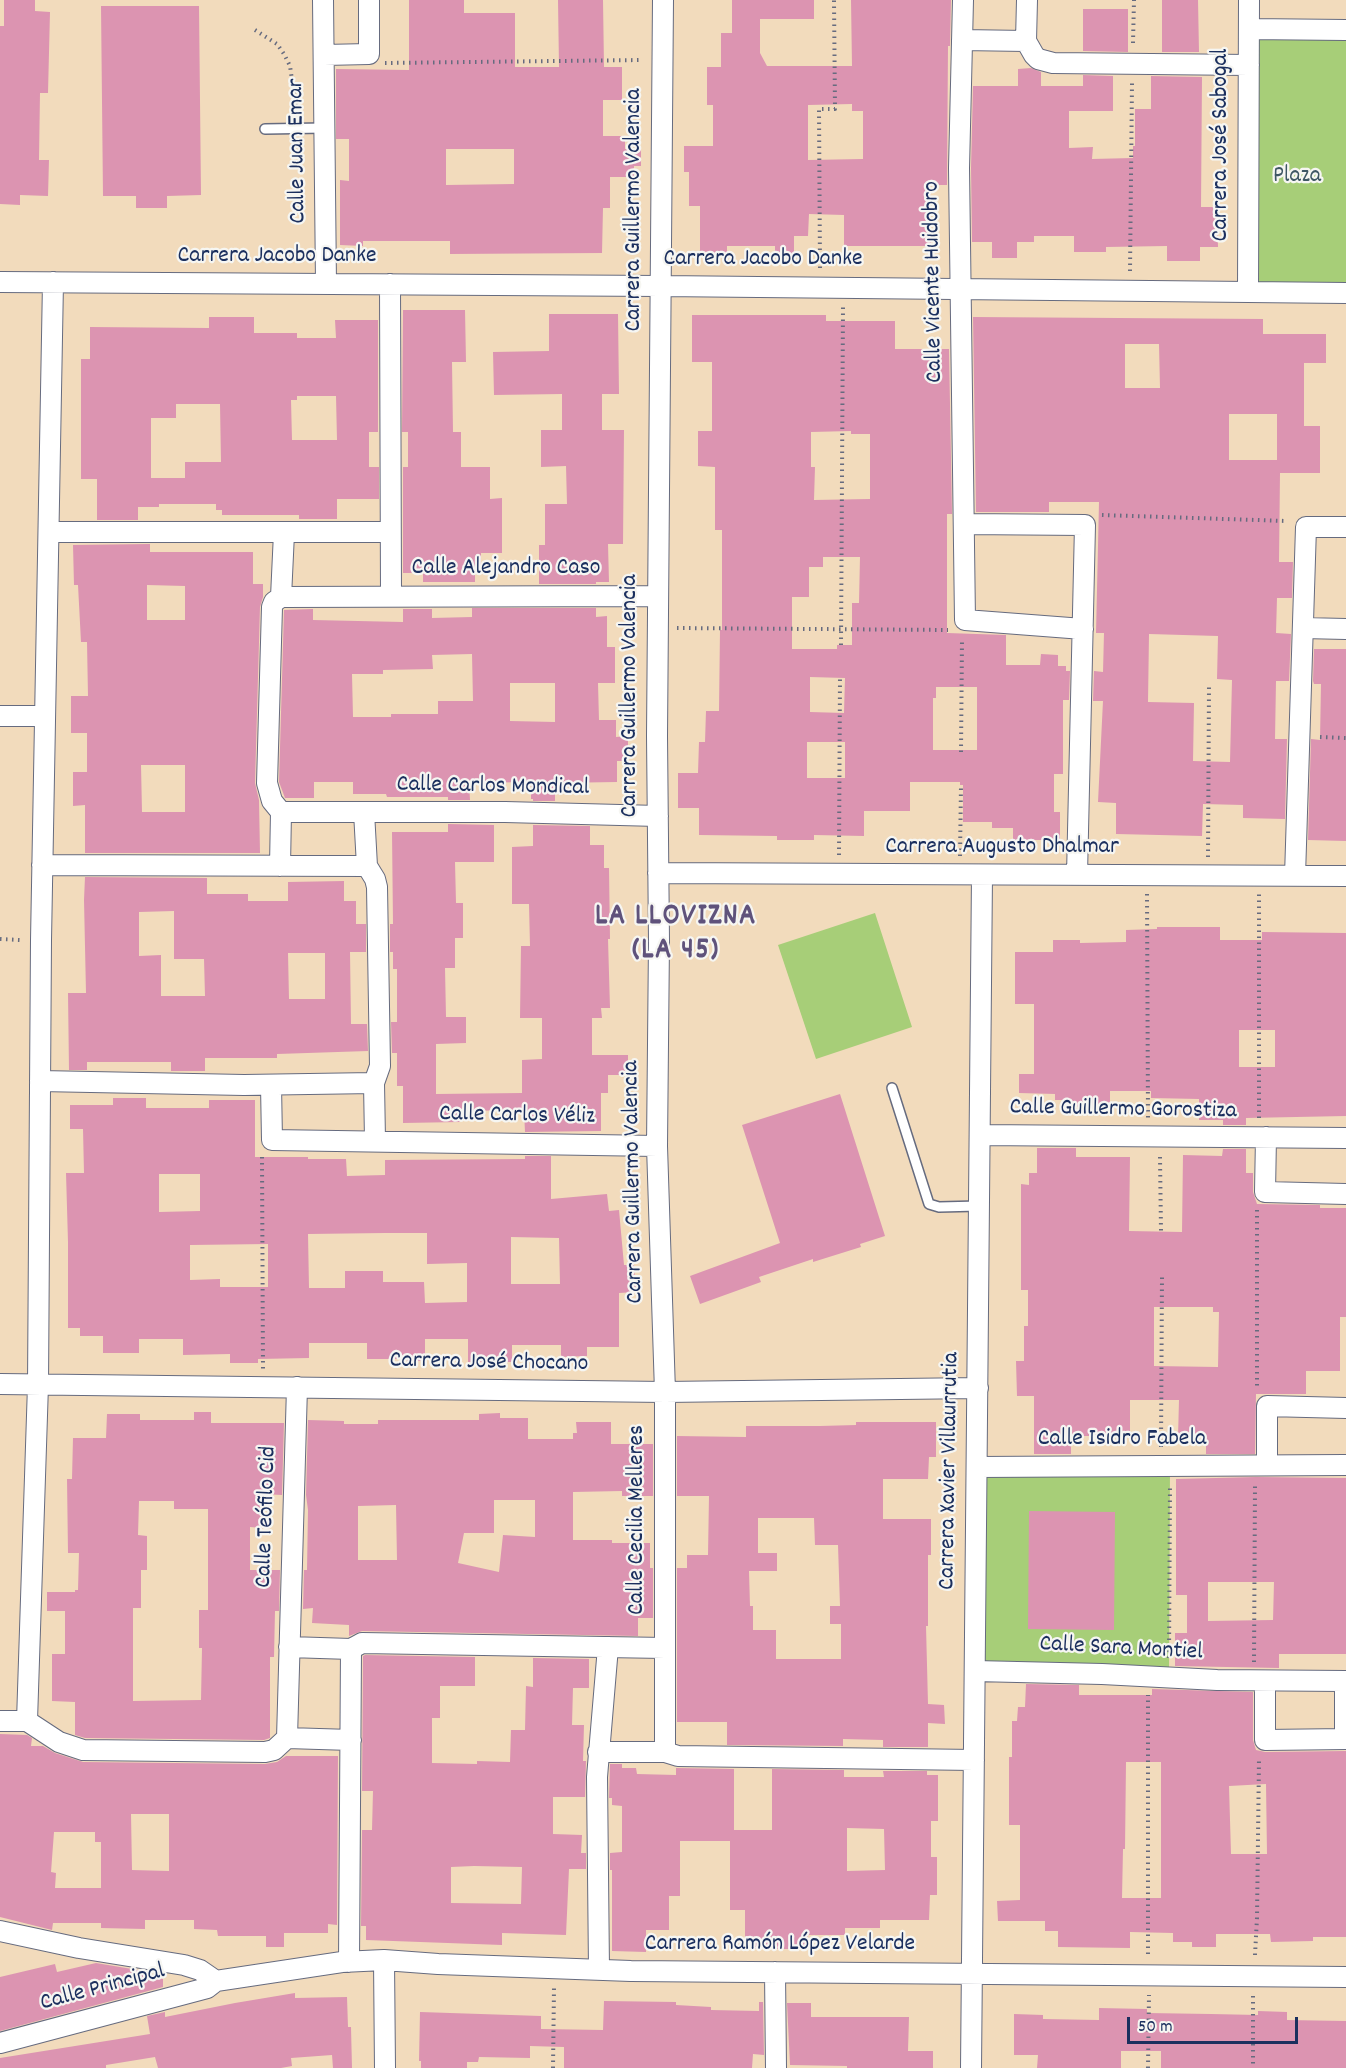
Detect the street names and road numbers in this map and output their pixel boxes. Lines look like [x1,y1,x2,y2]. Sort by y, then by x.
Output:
street label: Carrera José Sabogal [1209,49,1237,241]
street label: Calle Juan Emar [283,78,315,224]
street label: Carrera Guillermo Valencia [622,89,650,331]
street label: Calle Vicente Huidobro [919,181,951,383]
street label: Carrera Jacobo Danke [177,244,377,272]
street label: Carrera Jacobo Danke [663,247,863,275]
street label: Calle Alejandro Caso [412,556,600,584]
street label: Carrera Guillermo Valencia [618,575,646,817]
street label: Calle Carlos Mondical [396,772,590,804]
street label: Carrera Augusto Dhalmar [885,835,1119,863]
street label: Carrera Guillermo Valencia [618,1060,652,1304]
street label: Calle Guillermo Gorostiza [1009,1095,1237,1127]
street label: Calle Carlos Véliz [439,1101,595,1133]
street label: Carrera José Chocano [389,1348,589,1380]
street label: Carrera Xavier Villaurrutia [935,1352,967,1590]
street label: Calle Cecilia Melleres [625,1425,653,1615]
street label: Calle Isidro Fabela [1038,1427,1206,1455]
street label: Calle Teófilo Cid [251,1446,285,1588]
street label: Calle Sara Montiel [1039,1631,1203,1669]
street label: Carrera Ramón López Velarde [645,1932,915,1960]
street label: Calle Principal [37,1959,169,2019]

